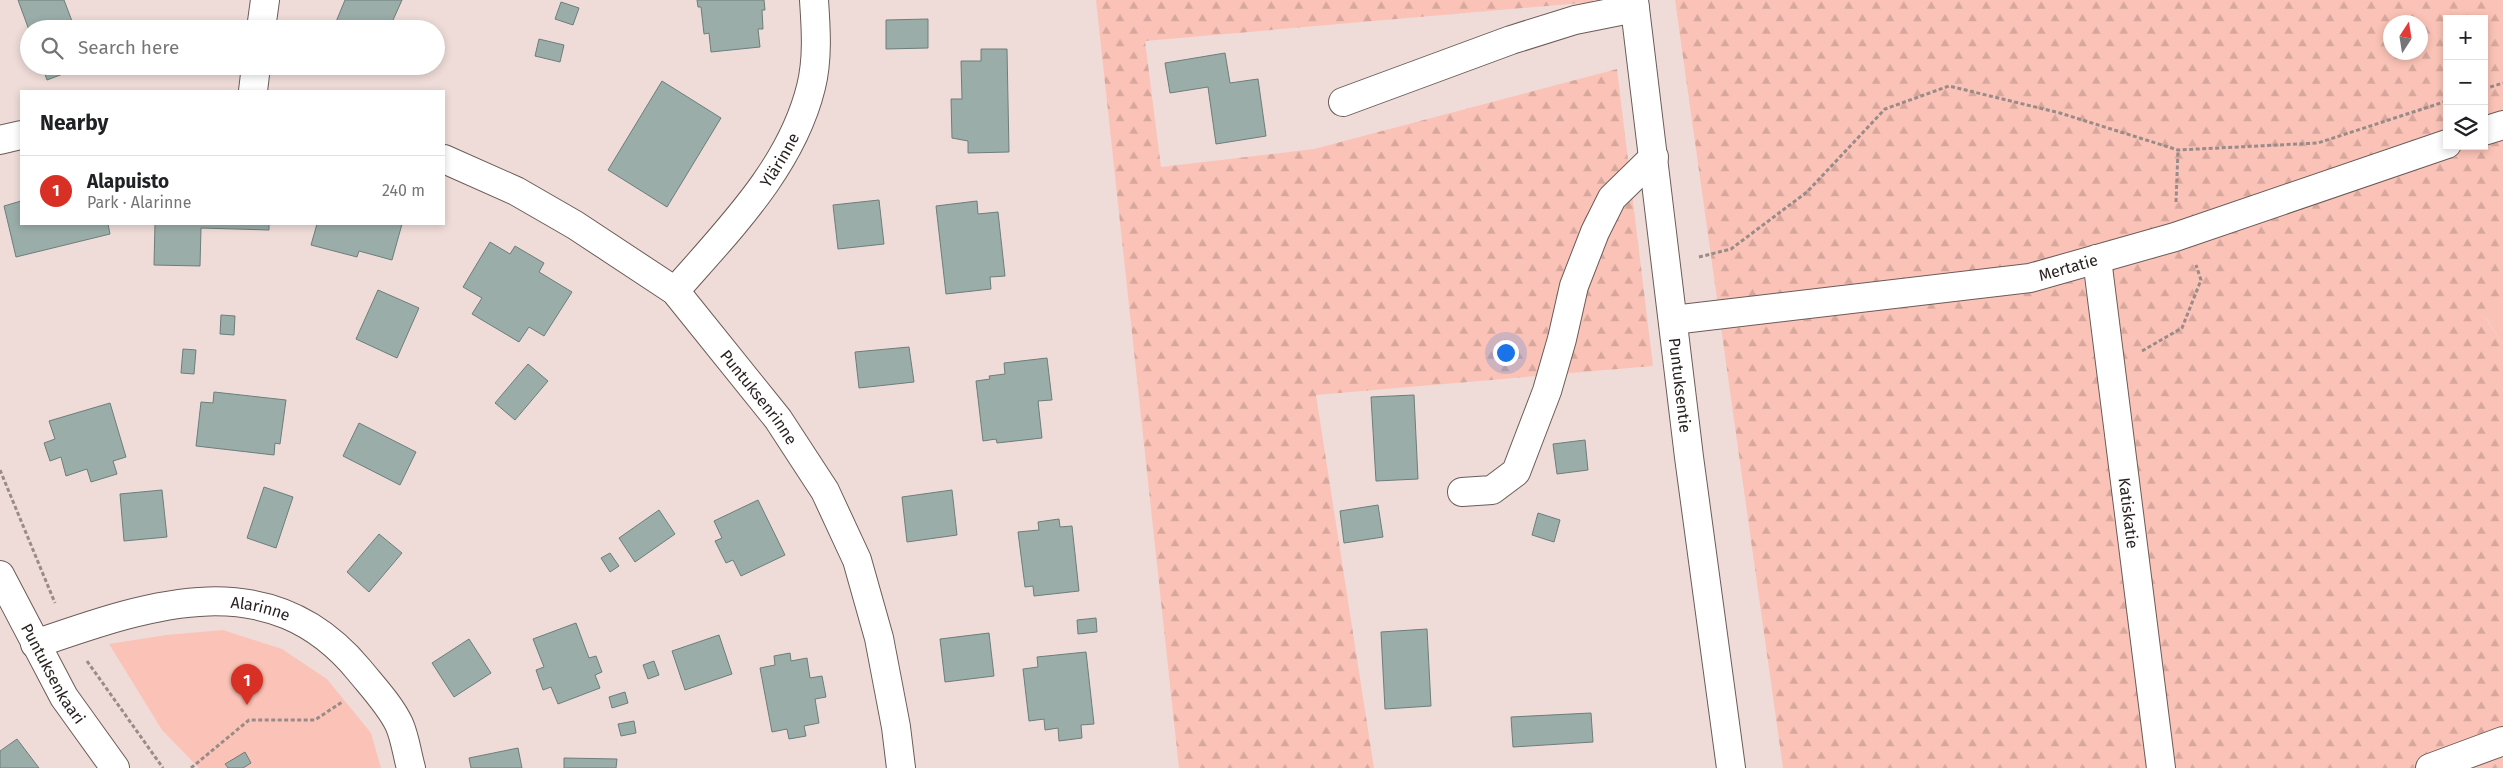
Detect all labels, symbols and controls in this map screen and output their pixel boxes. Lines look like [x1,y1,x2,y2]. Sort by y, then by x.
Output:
north arrow [2383,15,2428,60]
map controls [2443,15,2488,150]
button: + [2443,15,2488,60]
search box [20,20,445,75]
icon: search [38,34,66,62]
text: Search here [78,36,179,59]
button: − [2443,60,2488,105]
button: layers [2443,105,2488,150]
text: Nearby [40,110,108,136]
street label: Ylärinne [756,129,803,191]
text: Alapuisto [87,170,169,193]
text: 1 [52,181,60,200]
text: 240 m [382,181,425,200]
text: Park · Alarinne [87,193,191,212]
street label: Mertatie [2036,250,2100,285]
street label: Puntuksentie [1665,337,1695,434]
your location [1493,340,1519,366]
street label: Puntuksenrinne [716,346,801,448]
street label: Katiskatie [2115,476,2143,550]
street label: Alarinne [230,592,293,625]
street label: Puntuksenkaari [18,620,89,727]
pin: 1 [231,664,263,705]

